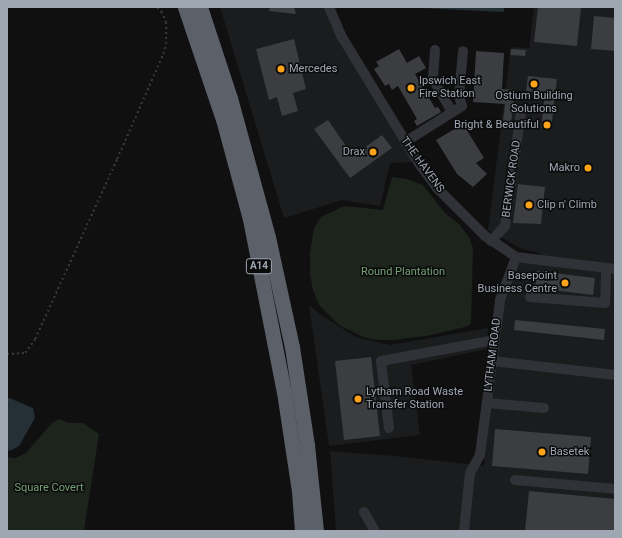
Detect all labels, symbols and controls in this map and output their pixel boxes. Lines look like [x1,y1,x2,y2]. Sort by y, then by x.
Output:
place label: Mercedes [289,62,337,76]
marker: Mercedes [276,64,286,74]
place label: Ipswich East Fire Station [419,75,481,101]
marker: Ostium Building Solutions [529,79,539,89]
marker: Ipswich East Fire Station [406,83,416,93]
place label: Ostium Building Solutions [495,90,573,116]
place label: Bright & Beautiful [454,118,539,132]
marker: Bright & Beautiful [542,120,552,130]
street label: THE HAVENS [397,135,447,195]
street label: BERWICK ROAD [500,139,524,219]
place label: Drax [343,145,365,159]
marker: Drax [368,147,378,157]
place label: Makro [549,161,580,175]
marker: Makro [583,163,593,173]
place label: Clip n' Climb [537,198,597,212]
marker: Clip n' Climb [524,200,534,210]
road number: A14 [245,258,273,274]
park label: Round Plantation [361,265,445,279]
place label: Basepoint Business Centre [478,270,557,296]
marker: Basepoint Business Centre [560,278,570,288]
street label: LYTHAM ROAD [482,317,504,393]
place label: Lytham Road Waste Transfer Station [366,386,463,412]
marker: Lytham Road Waste Transfer Station [353,394,363,404]
place label: Basetek [550,445,589,459]
marker: Basetek [537,447,547,457]
park label: Square Covert [14,481,84,495]

